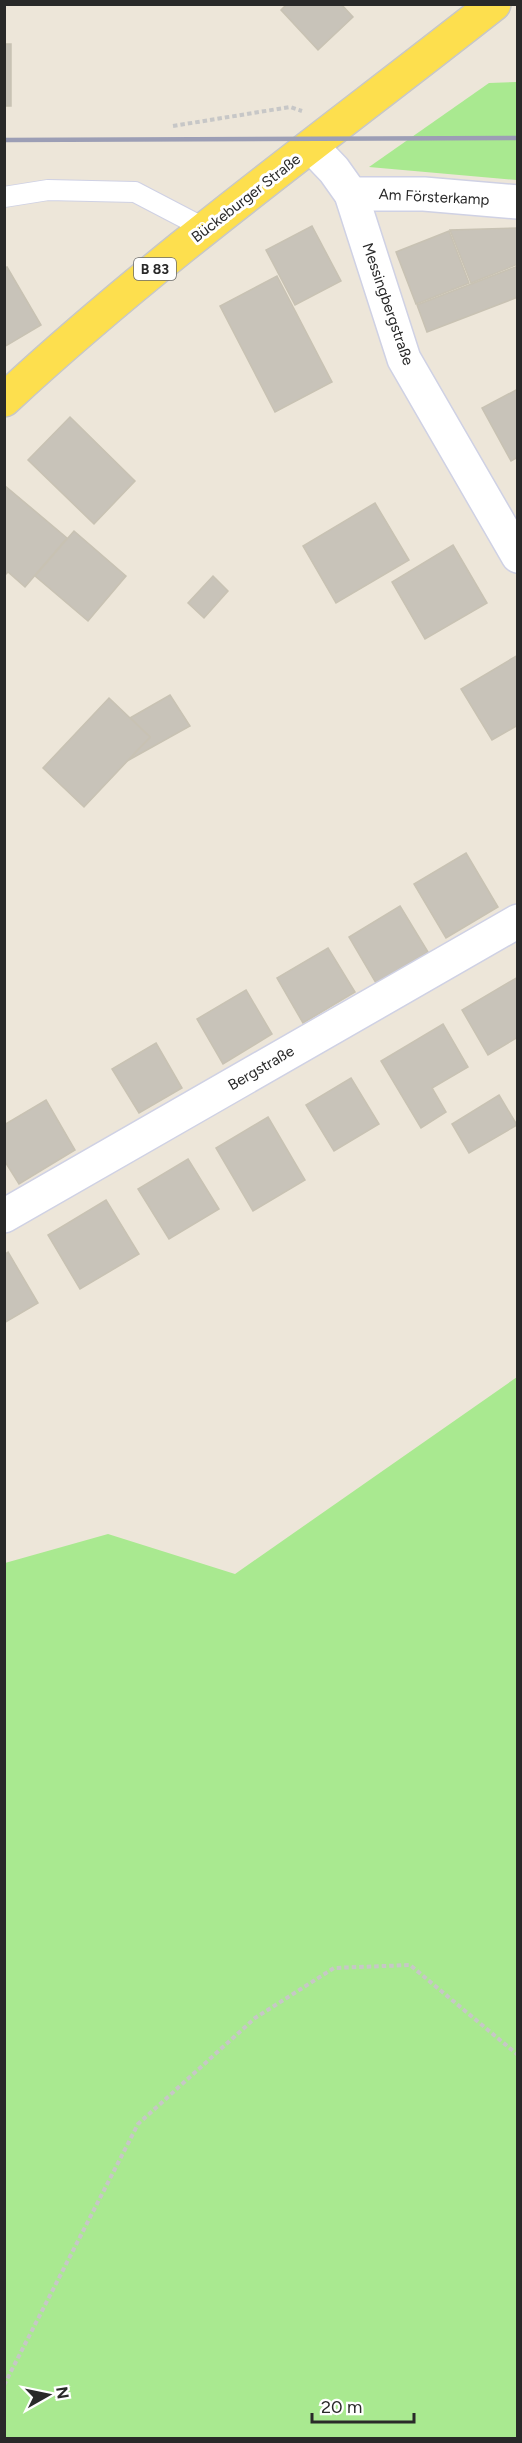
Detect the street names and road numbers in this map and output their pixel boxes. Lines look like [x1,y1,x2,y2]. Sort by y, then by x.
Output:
street label: Bückeburger Straße [188,150,304,246]
street label: Am Försterkamp [378,185,490,209]
street label: Messingbergstraße [359,240,417,368]
road number: B 83 [134,258,176,280]
street label: Bergstraße [225,1042,297,1094]

